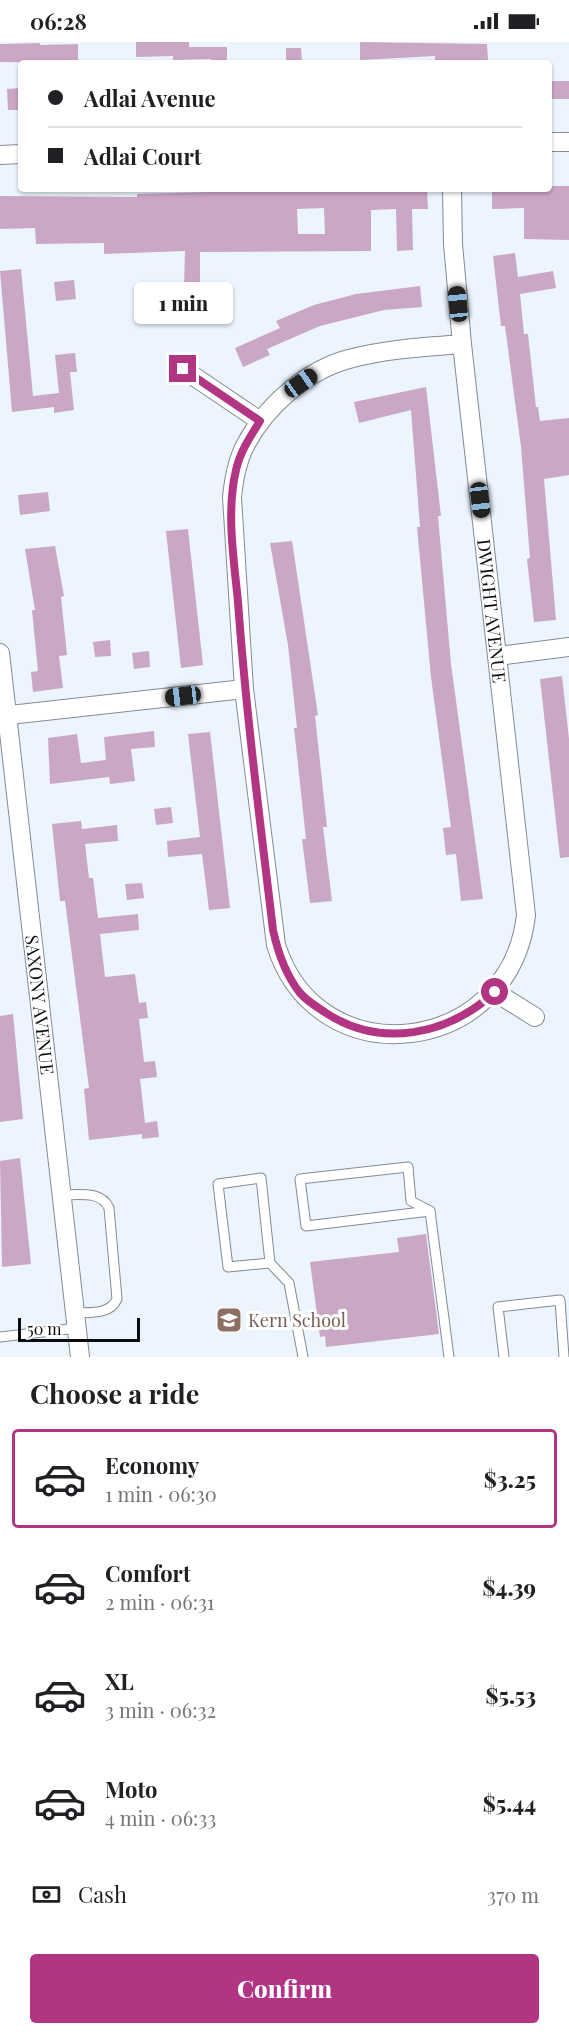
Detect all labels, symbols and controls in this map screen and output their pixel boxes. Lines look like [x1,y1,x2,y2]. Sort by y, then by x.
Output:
text: 06:28 [30,6,87,36]
text: Adlai Avenue [84,83,216,113]
text: Adlai Court [84,141,201,171]
callout: 1 min [134,282,232,324]
car [447,285,469,323]
text: 1 min [159,289,208,316]
route end [169,355,196,382]
car [281,365,321,401]
car [469,481,491,519]
street label: DWIGHT AVENUE [472,538,512,684]
car [164,685,202,707]
street label: SAXONY AVENUE [20,934,60,1076]
route start [481,978,508,1005]
school or university icon: Kern School [214,1305,244,1335]
place label: Kern School [248,1308,346,1332]
scale bar [18,1315,140,1342]
text: 50 m [27,1318,61,1339]
text: Choose a ride [30,1375,199,1411]
text: Economy [105,1450,199,1480]
icon: car [33,1452,87,1506]
text: $3.25 [484,1464,536,1494]
text: 1 min · 06:30 [105,1480,217,1507]
text: Comfort [105,1558,191,1588]
icon: car [33,1560,87,1614]
text: $4.39 [483,1572,536,1602]
text: 2 min · 06:31 [105,1588,214,1615]
text: XL [105,1666,134,1696]
icon: car [33,1668,87,1722]
text: $5.53 [485,1680,536,1710]
text: 3 min · 06:32 [105,1696,216,1723]
text: Moto [105,1774,158,1804]
icon: car [33,1776,87,1830]
text: $5.44 [483,1788,536,1818]
text: 4 min · 06:33 [105,1804,216,1831]
icon: cash [30,1878,63,1911]
text: Cash [78,1879,127,1909]
text: 370 m [487,1881,539,1908]
button: Confirm [30,1954,539,2023]

